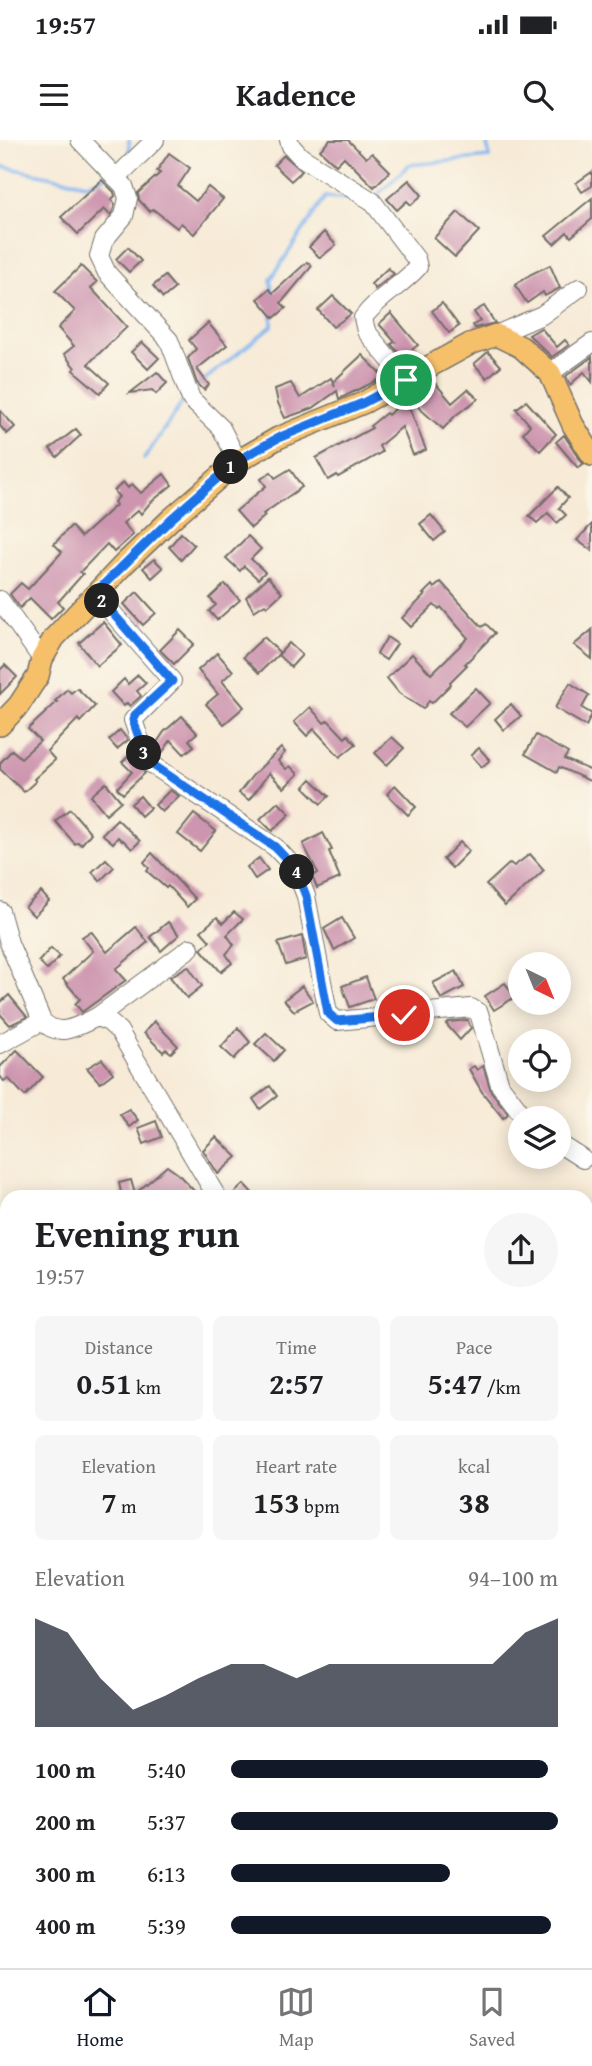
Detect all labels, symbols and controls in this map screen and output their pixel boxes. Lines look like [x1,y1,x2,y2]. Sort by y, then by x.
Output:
text: 19:57 [35,5,96,44]
text: Kadence [236,71,356,118]
icon: menu [35,76,73,114]
icon: search [519,76,557,114]
pin [376,350,436,410]
icon: arrive [387,361,425,399]
pin: 1 [214,450,248,484]
text: 1 [226,452,235,480]
pin: 2 [84,584,119,618]
text: 2 [97,586,106,614]
pin: 3 [127,736,162,770]
text: 3 [139,738,148,766]
pin: 4 [280,854,314,890]
text: 4 [292,857,301,885]
north arrow [508,952,570,1015]
map controls [508,952,571,1169]
pin [374,985,434,1045]
icon: check [385,996,423,1034]
button: locate [508,1029,571,1092]
button: layers [508,1106,571,1169]
text: Evening run [35,1205,239,1261]
button: share [484,1213,558,1287]
text: 19:57 [35,1259,85,1292]
text: Distance [85,1333,153,1361]
text: Time [276,1333,317,1361]
text: Pace [456,1333,492,1361]
text: 0.51 [77,1361,132,1405]
text: 2:57 [269,1361,324,1405]
text: 5:47 [427,1361,483,1405]
text: km [132,1373,161,1401]
text: /km [483,1373,521,1401]
text: Elevation [82,1452,156,1480]
text: Heart rate [256,1452,337,1480]
text: kcal [458,1452,490,1480]
text: 7 [101,1480,117,1524]
text: 153 [253,1480,300,1524]
text: 38 [459,1480,490,1524]
text: m [117,1492,136,1520]
text: bpm [300,1492,340,1520]
text: Elevation [35,1561,125,1594]
text: 94–100 m [468,1561,558,1594]
text: 100 m [35,1753,96,1786]
text: 5:40 [147,1753,186,1786]
text: 200 m [35,1805,96,1838]
text: 5:37 [147,1805,186,1838]
text: 300 m [35,1857,96,1890]
text: 6:13 [147,1857,186,1890]
text: 400 m [35,1909,96,1942]
text: 5:39 [147,1909,186,1942]
tab: Home [77,1983,124,2053]
tab: Map [277,1983,315,2053]
tab: Saved [469,1983,515,2053]

